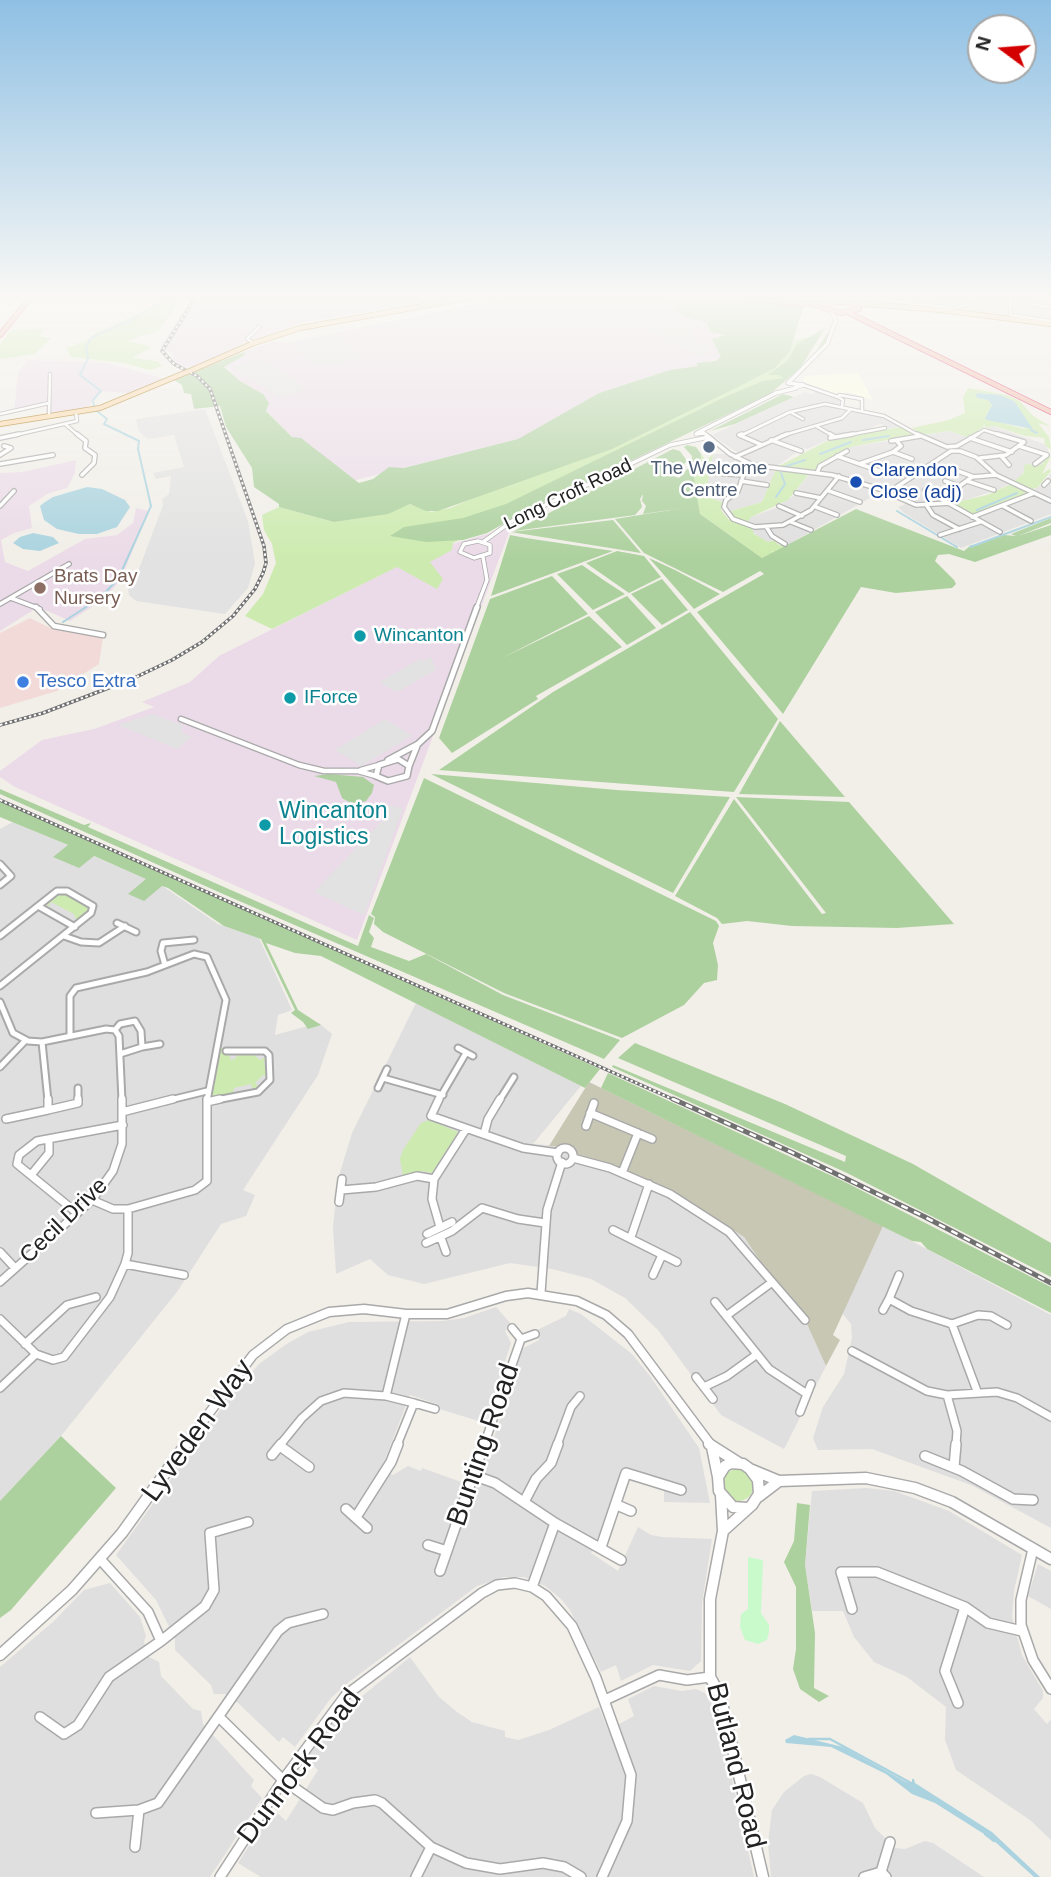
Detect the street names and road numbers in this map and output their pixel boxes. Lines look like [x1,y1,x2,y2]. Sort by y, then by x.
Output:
street label: Long Croft Road [500,454,636,536]
street label: Cecil Drive [14,1172,114,1270]
street label: Lyveden Way [135,1353,261,1509]
street label: Bunting Road [440,1359,528,1531]
street label: Butland Road [698,1680,772,1852]
street label: Dunnock Road [231,1683,369,1851]

